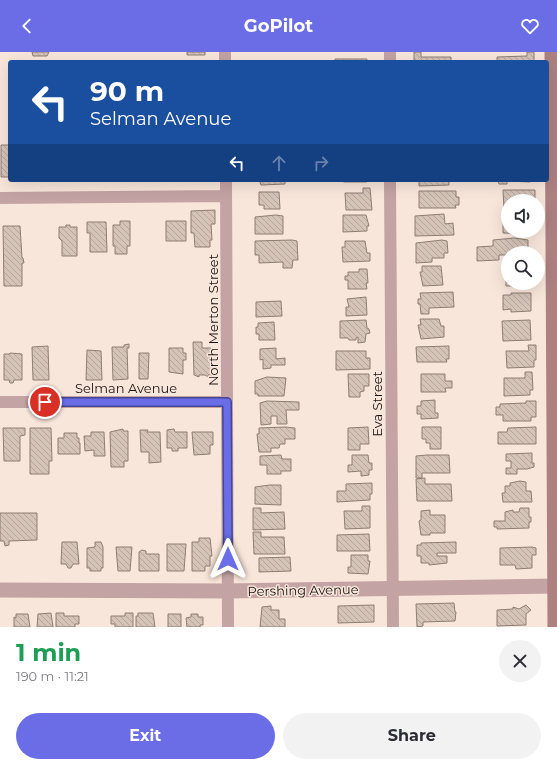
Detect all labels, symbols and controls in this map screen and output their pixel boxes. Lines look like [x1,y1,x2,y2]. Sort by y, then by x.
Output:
icon: back [16,15,38,37]
text: GoPilot [244,15,313,37]
icon: heart [519,15,541,37]
text: 90 m [90,74,164,108]
icon: left [24,76,76,128]
text: Selman Avenue [90,108,231,130]
icon: left [226,152,248,174]
icon: ahead [268,152,290,174]
icon: right [310,152,332,174]
map controls [501,194,545,290]
button: sound [501,194,545,238]
button: search [501,246,545,290]
street label: North Merton Street [205,254,221,386]
street label: Eva Street [369,371,385,437]
street label: Selman Avenue [75,380,177,396]
pin [28,385,62,419]
icon: arrive [34,391,56,413]
position arrow [207,538,249,580]
street label: Pershing Avenue [247,581,359,599]
text: 1 min [16,638,81,667]
button: close [499,640,541,682]
text: 190 m · 11:21 [16,668,89,684]
button: Exit [16,713,275,759]
button: Share [283,713,541,759]

